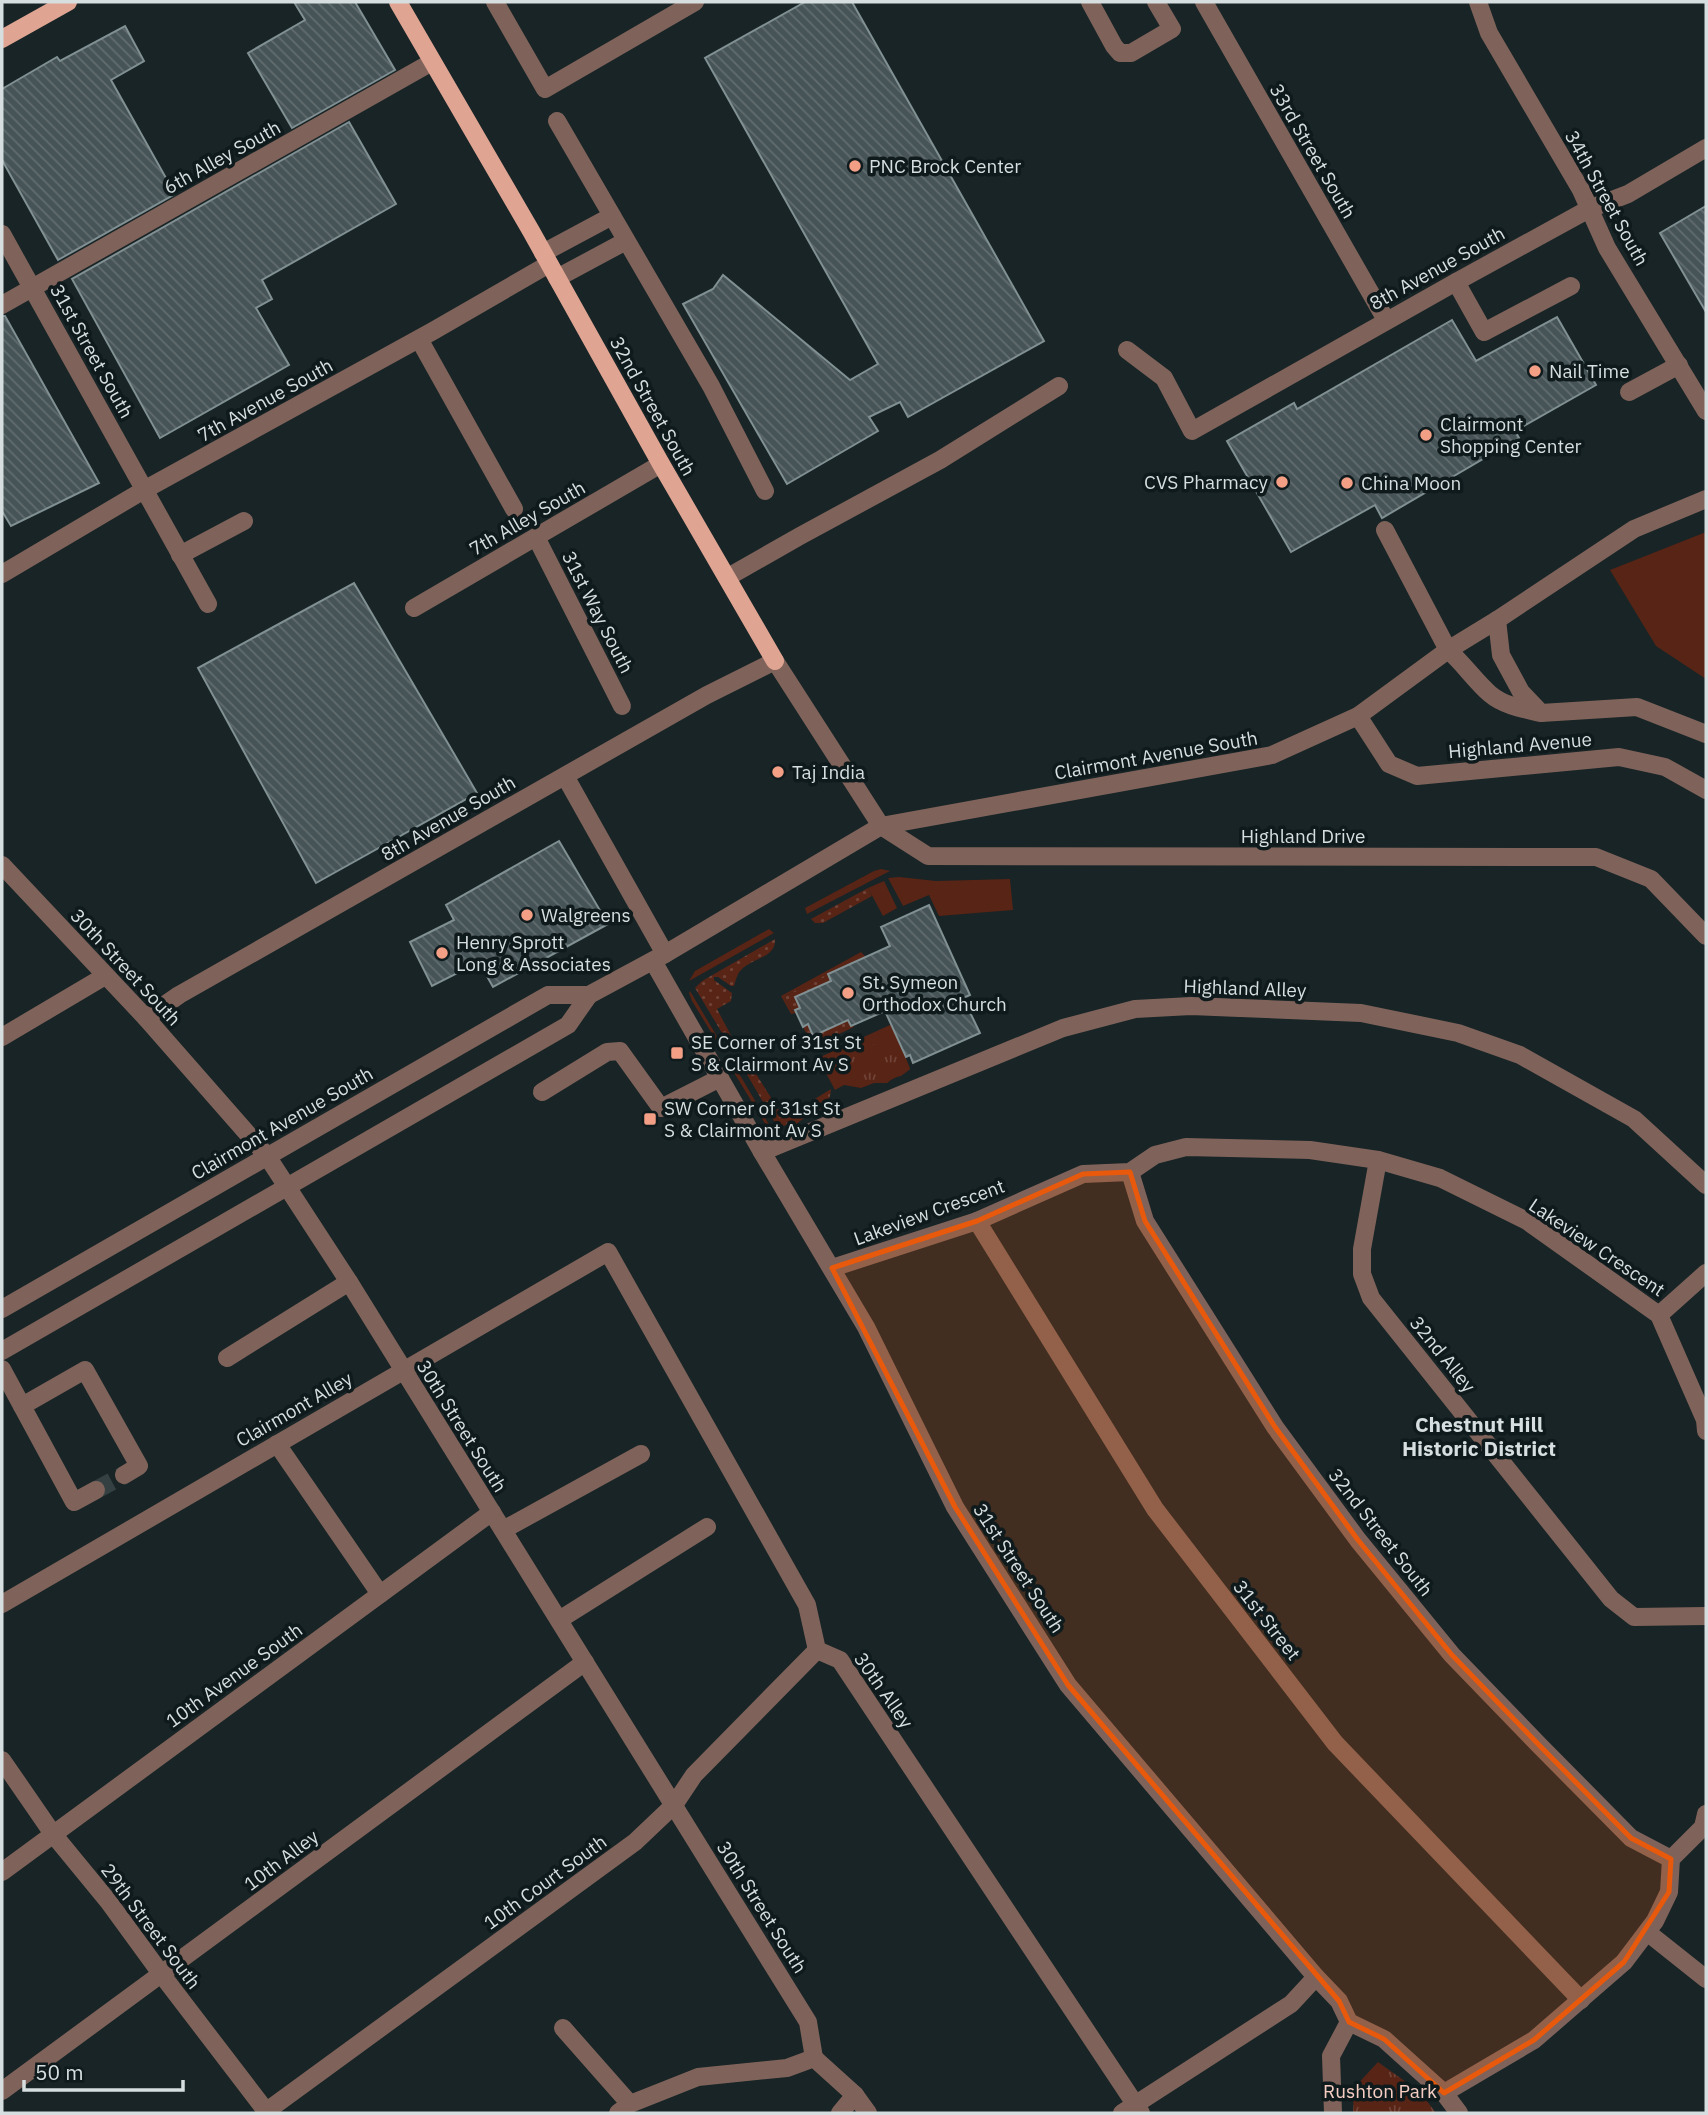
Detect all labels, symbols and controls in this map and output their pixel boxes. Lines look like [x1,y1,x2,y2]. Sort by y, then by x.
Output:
street label: 33rd Street South [1265,79,1361,223]
street label: 6th Alley South [159,115,285,199]
street label: 34th Street South [1560,126,1654,270]
place label: PNC Brock Center [869,154,1021,178]
marker: PNC Brock Center [847,158,863,174]
street label: 8th Avenue South [1365,221,1509,315]
street label: 31st Street South [45,280,139,422]
street label: 32nd Street South [605,332,701,480]
street label: 7th Avenue South [193,353,337,447]
place label: Nail Time [1549,359,1630,383]
marker: Nail Time [1527,363,1543,379]
place label: Clairmont Shopping Center [1440,412,1582,458]
marker: Clairmont Shopping Center [1418,427,1434,443]
place label: CVS Pharmacy [1144,470,1269,494]
place label: China Moon [1361,471,1461,495]
marker: CVS Pharmacy [1274,474,1290,490]
street label: 7th Alley South [465,475,589,561]
marker: China Moon [1339,475,1355,491]
street label: 31st Way South [557,547,639,677]
street label: Clairmont Avenue South [1053,725,1259,785]
street label: Highland Avenue [1447,727,1593,763]
place label: Taj India [792,760,865,784]
marker: Taj India [770,764,786,780]
street label: 8th Avenue South [377,770,519,866]
street label: Highland Drive [1241,824,1365,848]
street label: 30th Street South [66,903,186,1031]
place label: Walgreens [541,903,631,927]
marker: Walgreens [519,907,535,923]
place label: Henry Sprott Long & Associates [456,930,611,976]
marker: Henry Sprott Long & Associates [434,945,450,961]
place label: St. Symeon Orthodox Church [862,970,1007,1016]
street label: Highland Alley [1183,974,1307,1002]
marker: St. Symeon Orthodox Church [840,985,856,1001]
place label: SE Corner of 31st St S & Clairmont Av S [691,1030,862,1076]
marker: SE Corner of 31st St S & Clairmont Av S [669,1045,685,1061]
street label: Clairmont Avenue South [187,1061,377,1185]
place label: SW Corner of 31st St S & Clairmont Av S [664,1096,841,1142]
marker: SW Corner of 31st St S & Clairmont Av S [642,1111,658,1127]
street label: Lakeview Crescent [850,1174,1008,1250]
street label: Lakeview Crescent [1524,1193,1670,1301]
street label: 32nd Alley [1405,1311,1481,1397]
street label: 30th Street South [412,1355,512,1497]
street label: Clairmont Alley [232,1366,357,1452]
district label: Chestnut Hill Historic District [1402,1410,1556,1462]
street label: 32nd Street South [1324,1463,1438,1601]
street label: 31st Street South [968,1499,1070,1637]
street label: 31st Street [1228,1575,1306,1665]
street label: 10th Avenue South [161,1618,307,1732]
street label: 30th Alley [849,1647,919,1733]
street label: 10th Alley [239,1824,323,1896]
street label: 10th Court South [479,1829,611,1935]
street label: 30th Street South [712,1836,812,1978]
street label: 29th Street South [96,1858,206,1994]
scale bar [24,2048,184,2092]
text: 50 m [35,2058,84,2086]
park label: Rushton Park [1323,2079,1437,2103]

